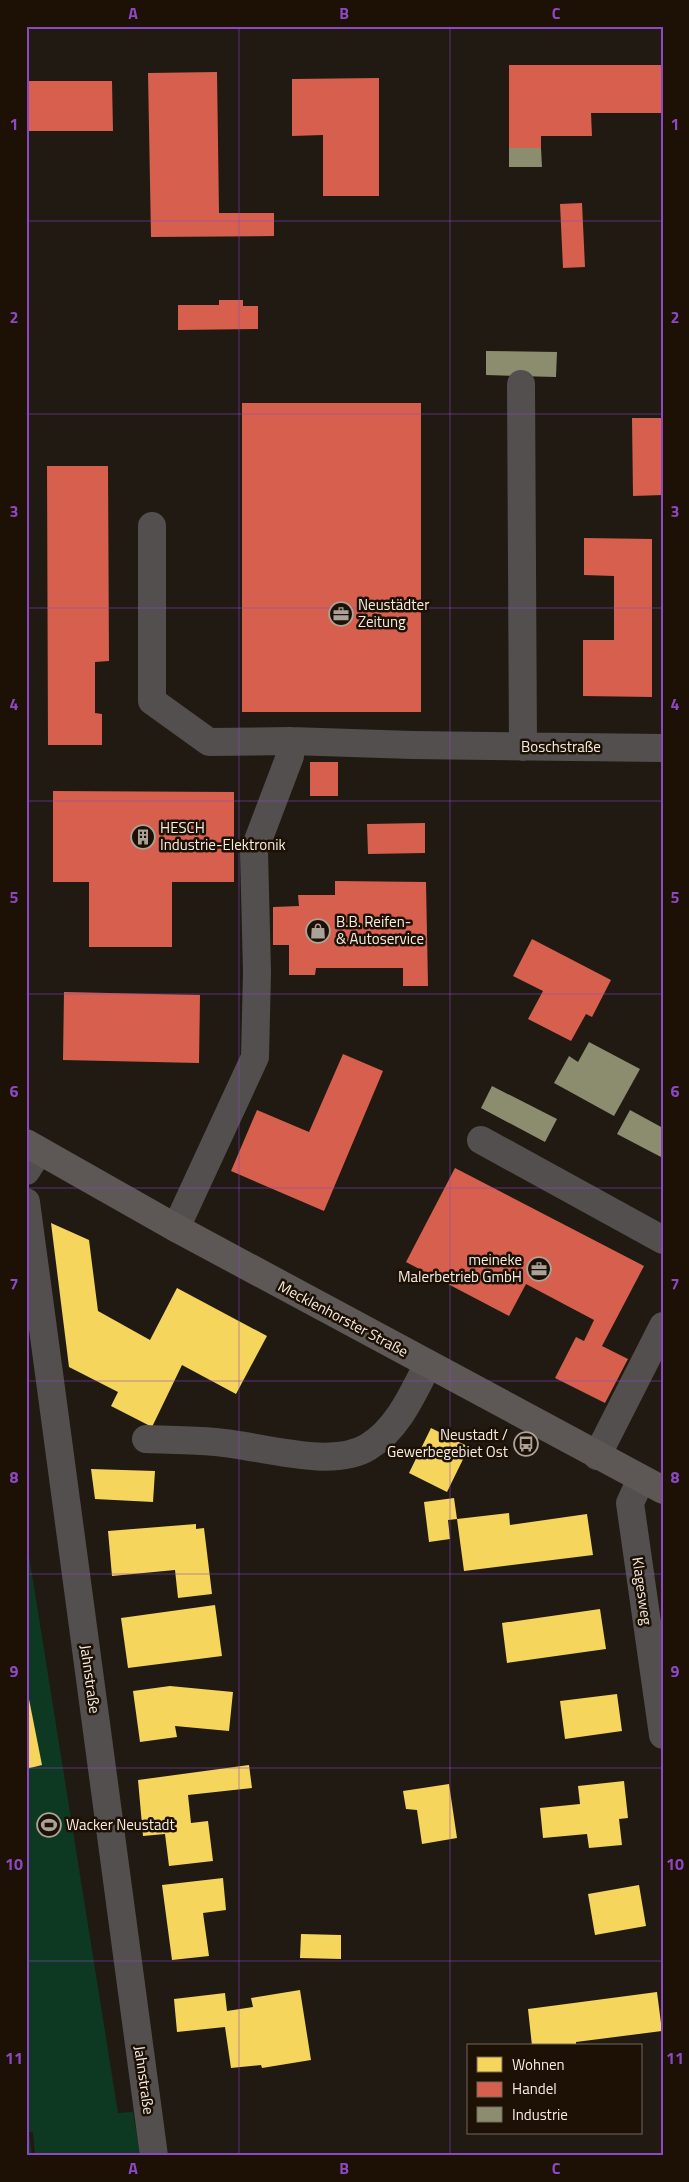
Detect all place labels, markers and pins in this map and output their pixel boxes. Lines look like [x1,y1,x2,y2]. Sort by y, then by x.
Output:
place label: Neustädter Zeitung [358,593,429,633]
office icon: Neustädter Zeitung [328,601,354,627]
place label: HESCH Industrie-Elektronik [160,816,286,856]
building icon: HESCH Industrie-Elektronik [130,824,156,850]
place label: B.B. Reifen- & Autoservice [336,910,424,950]
shop icon: B.B. Reifen- & Autoservice [305,918,331,944]
place label: meineke Malerbetrieb GmbH [398,1248,522,1288]
office icon: meineke Malerbetrieb GmbH [526,1256,552,1282]
place label: Neustadt / Gewerbegebiet Ost [387,1423,509,1463]
bus stop icon: Neustadt / Gewerbegebiet Ost [513,1431,539,1457]
sports icon: Wacker Neustadt [36,1812,62,1838]
place label: Wacker Neustadt [66,1813,175,1836]

